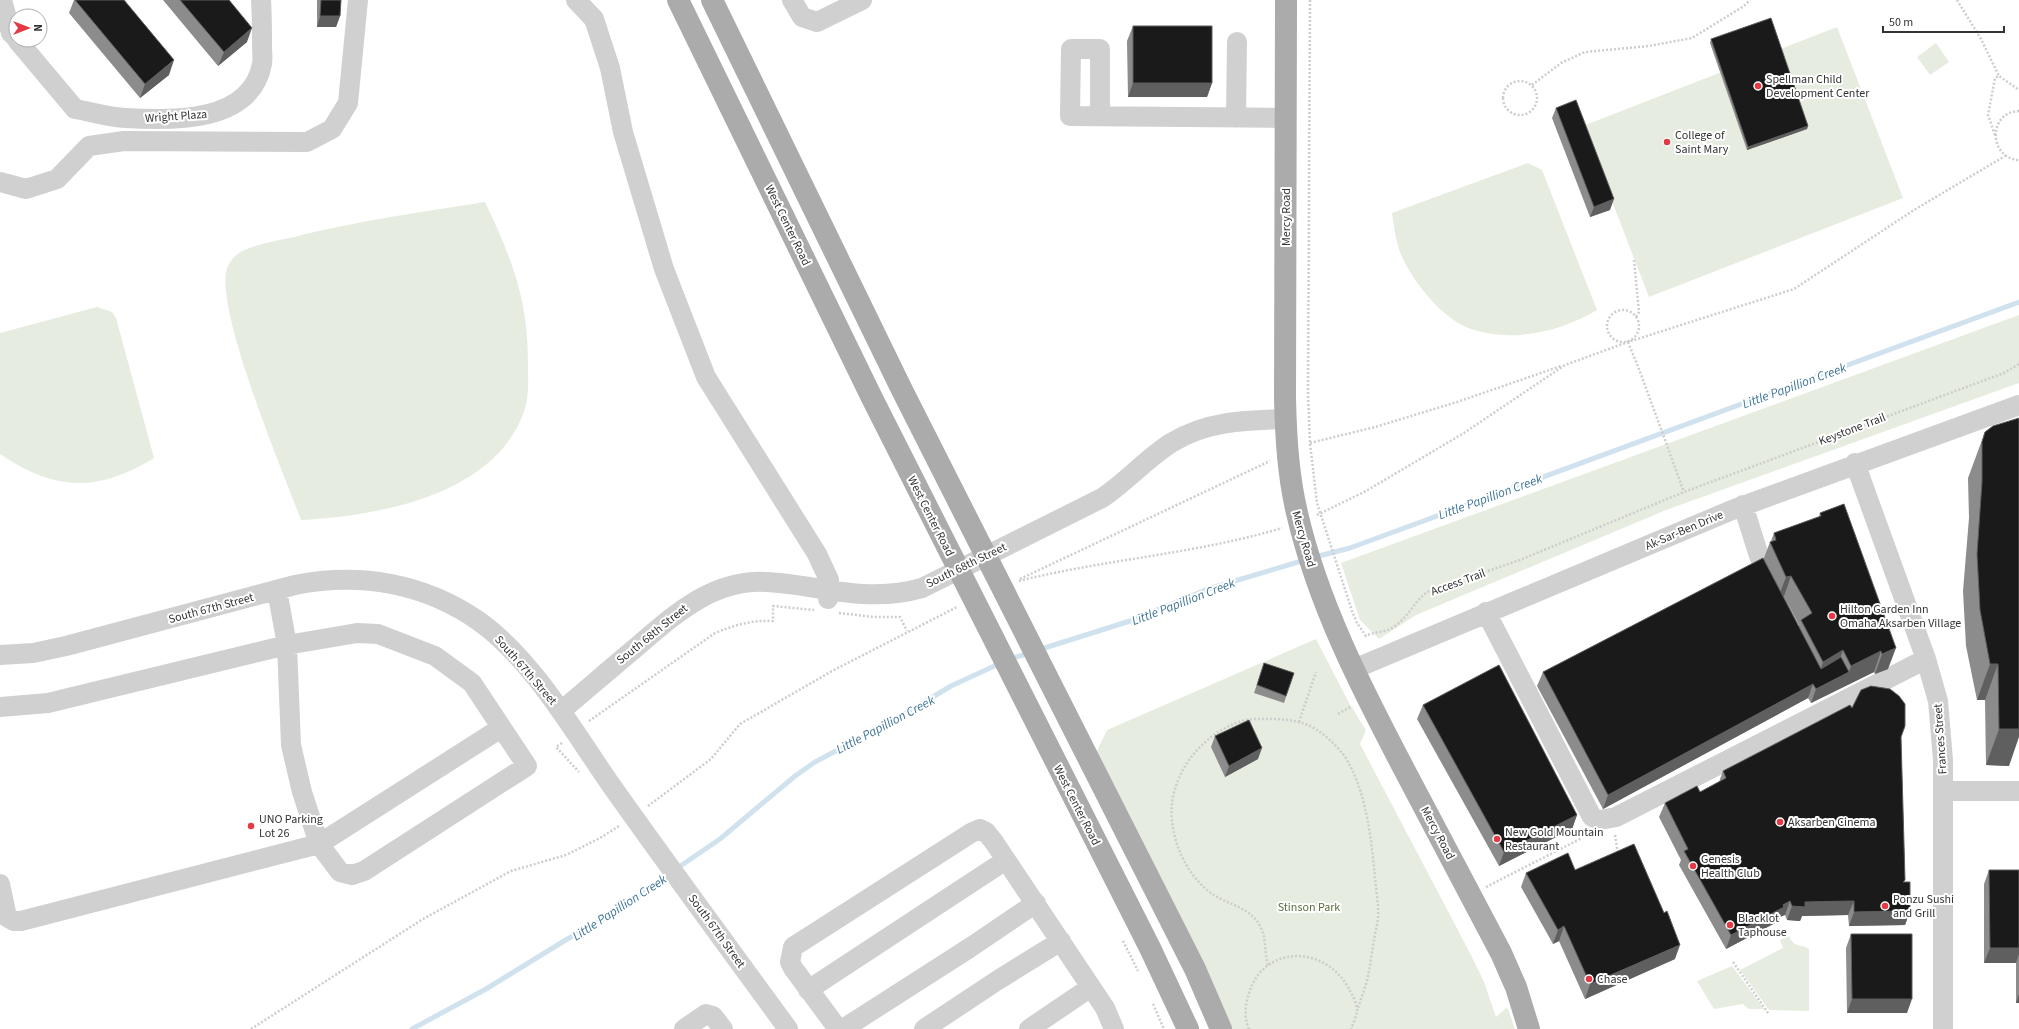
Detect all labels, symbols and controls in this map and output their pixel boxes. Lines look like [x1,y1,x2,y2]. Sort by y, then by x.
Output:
north arrow [8,8,48,48]
scale bar [1883,8,2004,34]
text: 50 m [1889,14,1913,31]
text: N [30,24,45,32]
place label: Spellman Child Development Center [1766,71,1870,102]
marker: Spellman Child Development Center [1753,81,1763,91]
street label: Wright Plaza [144,106,208,127]
place label: College of Saint Mary [1675,127,1729,158]
marker: College of Saint Mary [1662,137,1672,147]
street label: West Center Road [761,182,815,269]
street label: Mercy Road [1278,188,1295,246]
water label: Little Papillion Creek [1740,359,1850,413]
street label: Keystone Trail [1816,409,1888,450]
water label: Little Papillion Creek [1436,470,1546,524]
street label: West Center Road [903,473,958,559]
street label: Ak-Sar-Ben Drive [1642,506,1726,555]
street label: Mercy Road [1287,509,1320,569]
street label: South 68th Street [923,539,1009,592]
street label: Access Trail [1428,565,1488,600]
water label: Little Papillion Creek [1129,574,1238,630]
street label: South 67th Street [167,589,256,628]
street label: South 68th Street [613,600,692,668]
place label: Hilton Garden Inn Omaha Aksarben Village [1840,601,1961,632]
marker: Hilton Garden Inn Omaha Aksarben Village [1827,611,1837,621]
street label: South 67th Street [491,632,561,709]
water label: Little Papillion Creek [833,691,939,758]
street label: Frances Street [1930,703,1951,775]
street label: West Center Road [1049,762,1104,848]
street label: Mercy Road [1416,804,1459,863]
place label: UNO Parking Lot 26 [259,811,323,842]
place label: Aksarben Cinema [1788,814,1876,831]
marker: Aksarben Cinema [1775,817,1785,827]
marker: UNO Parking Lot 26 [246,821,256,831]
place label: New Gold Mountain Restaurant [1505,824,1604,855]
marker: New Gold Mountain Restaurant [1492,834,1502,844]
place label: Genesis Health Club [1701,851,1760,882]
marker: Genesis Health Club [1688,861,1698,871]
water label: Little Papillion Creek [569,870,671,945]
street label: South 67th Street [684,891,749,972]
place label: Ponzu Sushi and Grill [1893,891,1954,922]
park label: Stinson Park [1278,899,1340,916]
marker: Ponzu Sushi and Grill [1880,901,1890,911]
place label: Blacklot Taphouse [1738,910,1787,941]
marker: Blacklot Taphouse [1725,920,1735,930]
place label: Chase [1597,971,1627,988]
marker: Chase [1584,974,1594,984]

